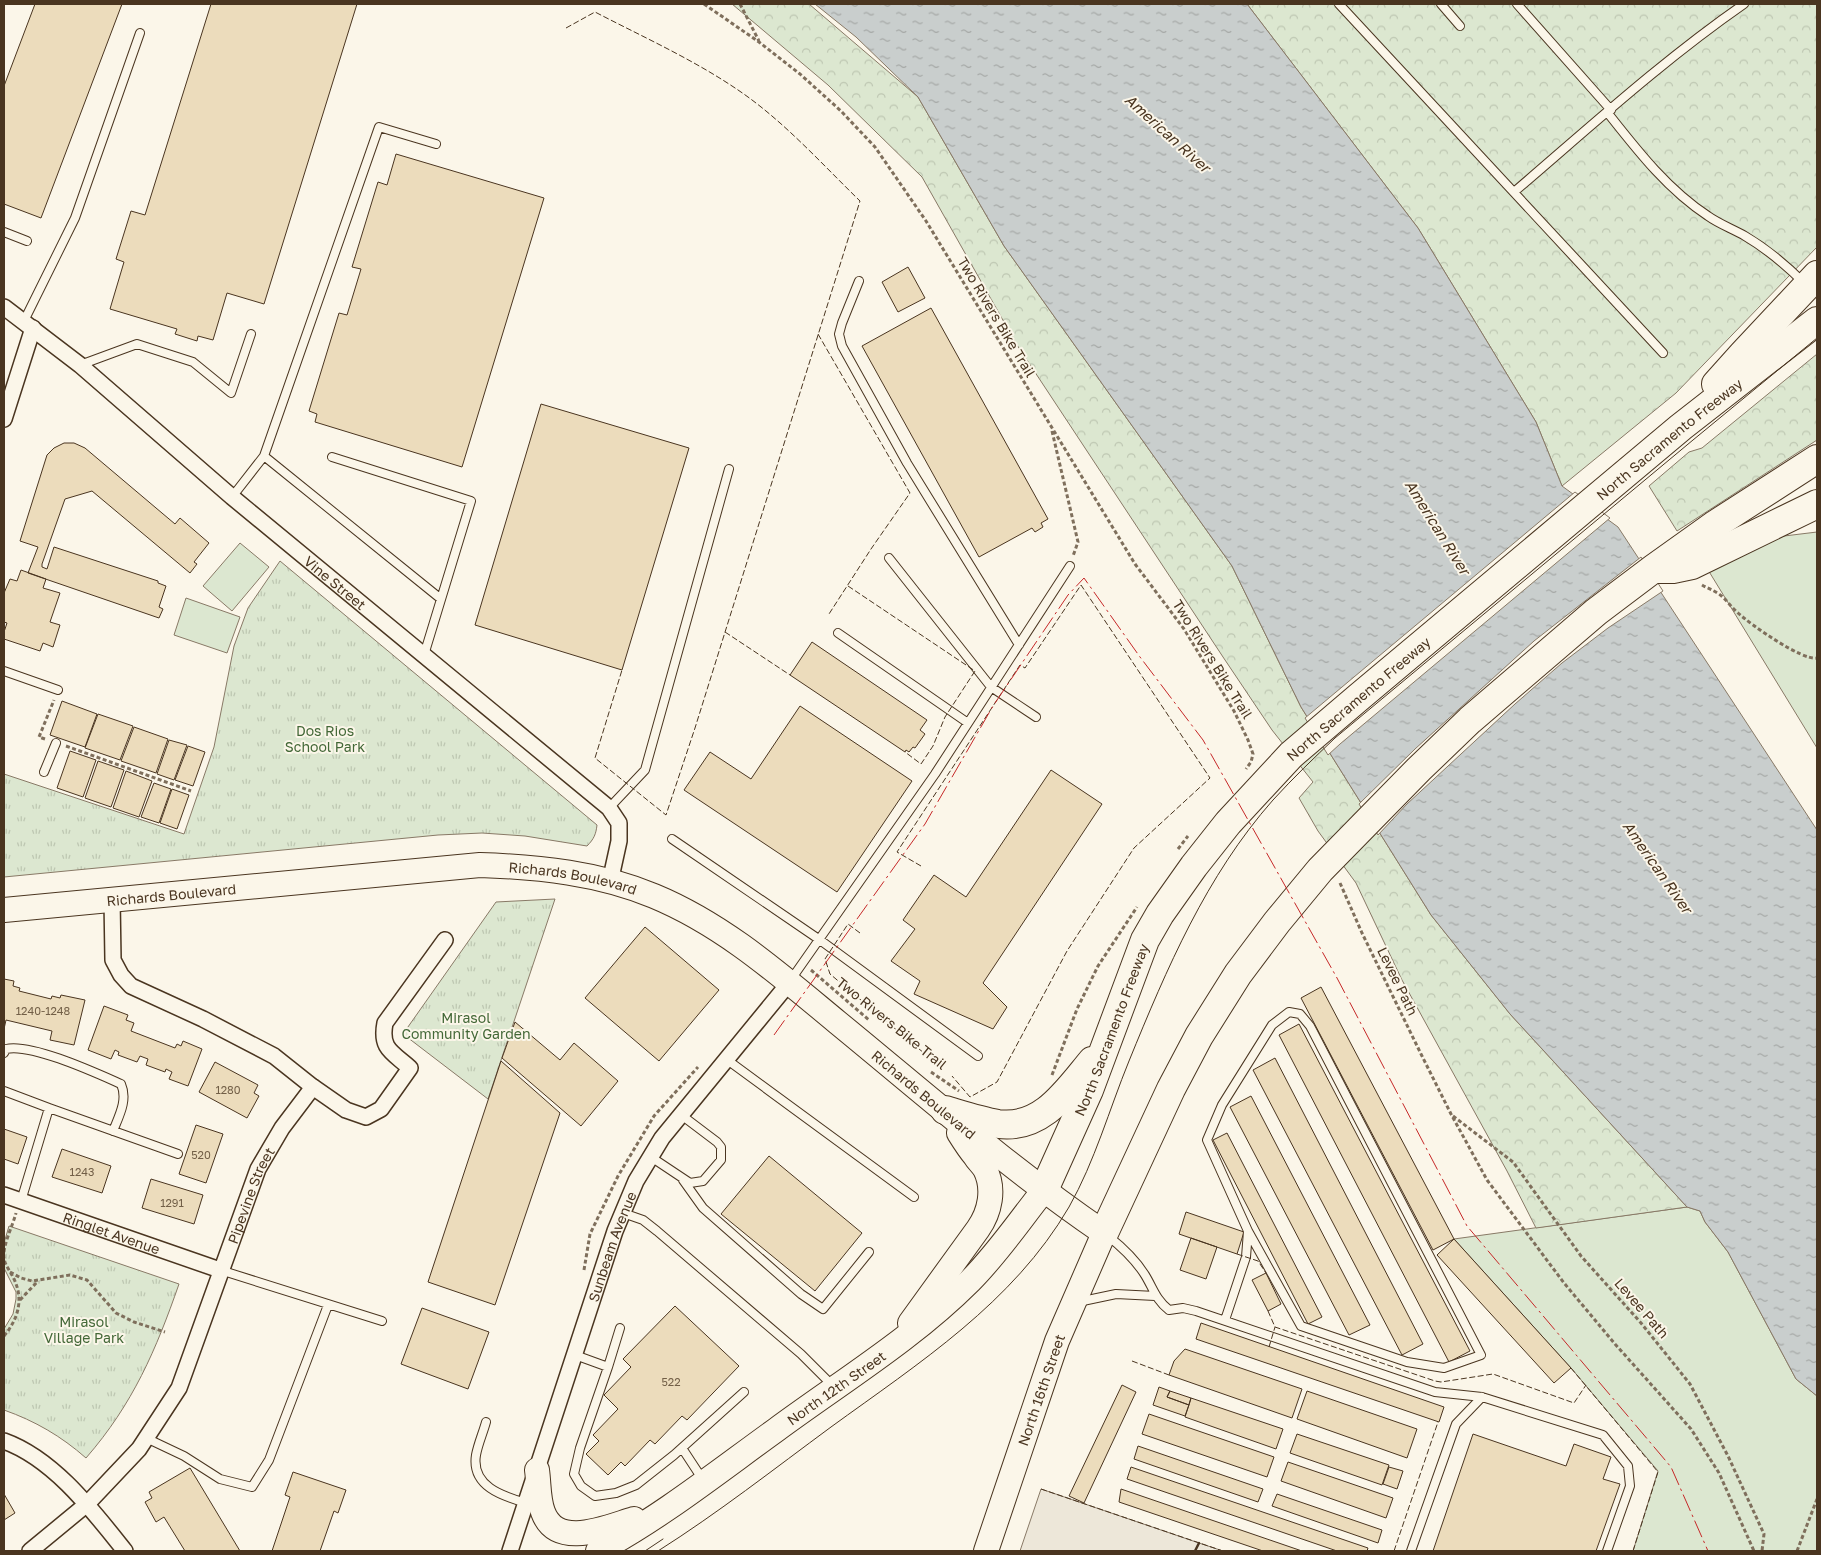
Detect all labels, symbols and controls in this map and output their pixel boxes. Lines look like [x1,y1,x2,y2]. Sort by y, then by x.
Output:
water label: American River [1122,90,1216,177]
street label: Two Rivers Bike Trail [954,254,1040,380]
street label: North Sacramento Freeway [1593,374,1745,503]
water label: American River [1402,476,1475,580]
street label: Vine Street [301,552,370,613]
street label: Two Rivers Bike Trail [1169,596,1257,722]
street label: North Sacramento Freeway [1283,633,1434,764]
park label: Dos Rios School Park [285,722,365,755]
water label: American River [1620,817,1698,918]
street label: Richards Boulevard [508,858,639,897]
street label: Richards Boulevard [106,880,237,909]
street label: North Sacramento Freeway [1070,941,1152,1118]
street label: Levee Path [1374,944,1422,1018]
street label: Two Rivers Bike Trail [833,973,951,1073]
house number: 1240-1248 [16,1004,71,1017]
park label: Mirasol Community Garden [401,1009,531,1042]
street label: Richards Boulevard [869,1046,980,1142]
house number: 1280 [215,1083,241,1096]
street label: Pipevine Street [223,1144,277,1246]
house number: 520 [191,1148,211,1161]
house number: 1243 [70,1165,94,1178]
street label: Sunbeam Avenue [584,1189,639,1304]
house number: 1291 [160,1196,184,1209]
street label: Ringlet Avenue [61,1208,162,1257]
street label: Levee Path [1611,1274,1673,1342]
park label: Mirasol Village Park [44,1313,124,1346]
street label: North 16th Street [1014,1332,1068,1448]
street label: North 12th Street [783,1347,889,1428]
house number: 522 [661,1375,681,1388]

